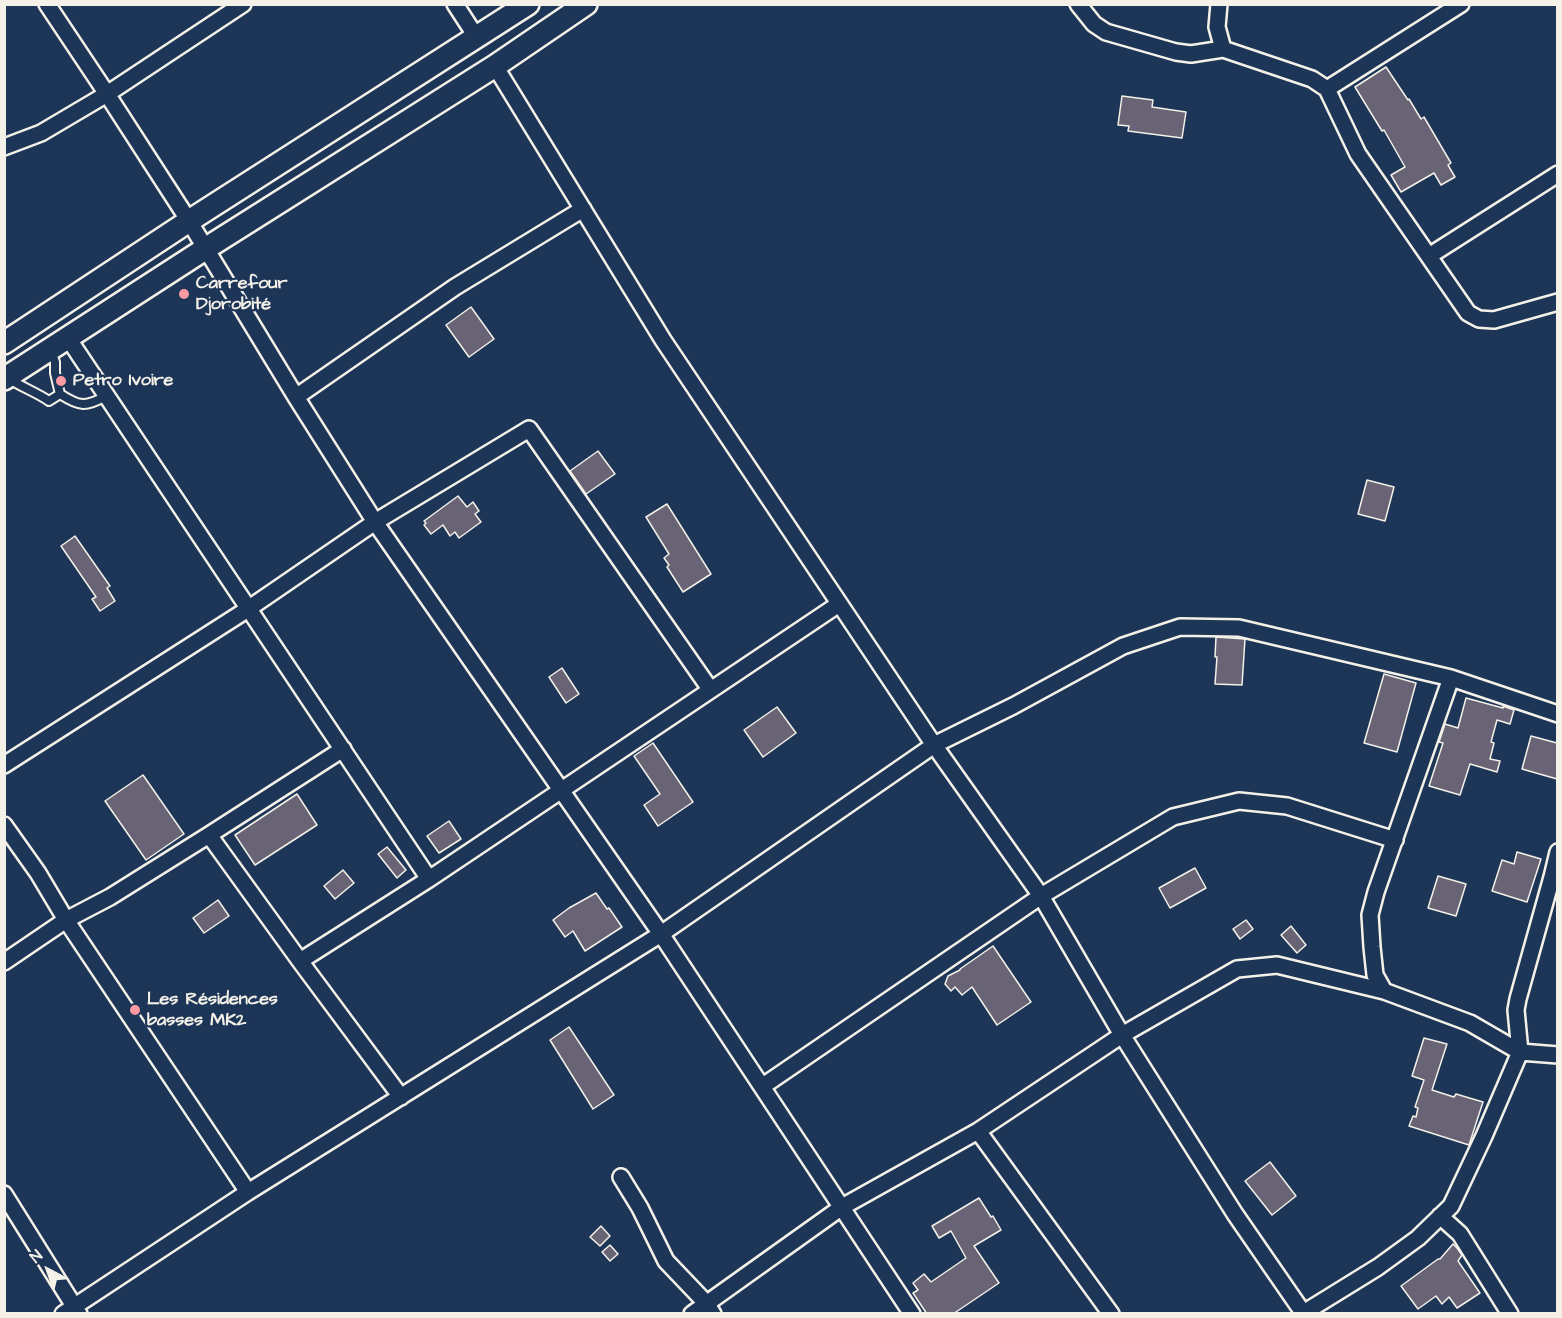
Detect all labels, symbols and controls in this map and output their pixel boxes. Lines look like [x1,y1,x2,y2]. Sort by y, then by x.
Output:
place label: Carrefour Djorobité [196,273,287,316]
marker: Carrefour Djorobité [177,287,191,301]
place label: Petro Ivoire [73,370,173,392]
marker: Petro Ivoire [54,374,68,388]
place label: Les Résidences basses MK2 [147,989,278,1032]
marker: Les Résidences basses MK2 [128,1003,142,1017]
north arrow [18,1240,78,1300]
text: N [25,1245,47,1268]

